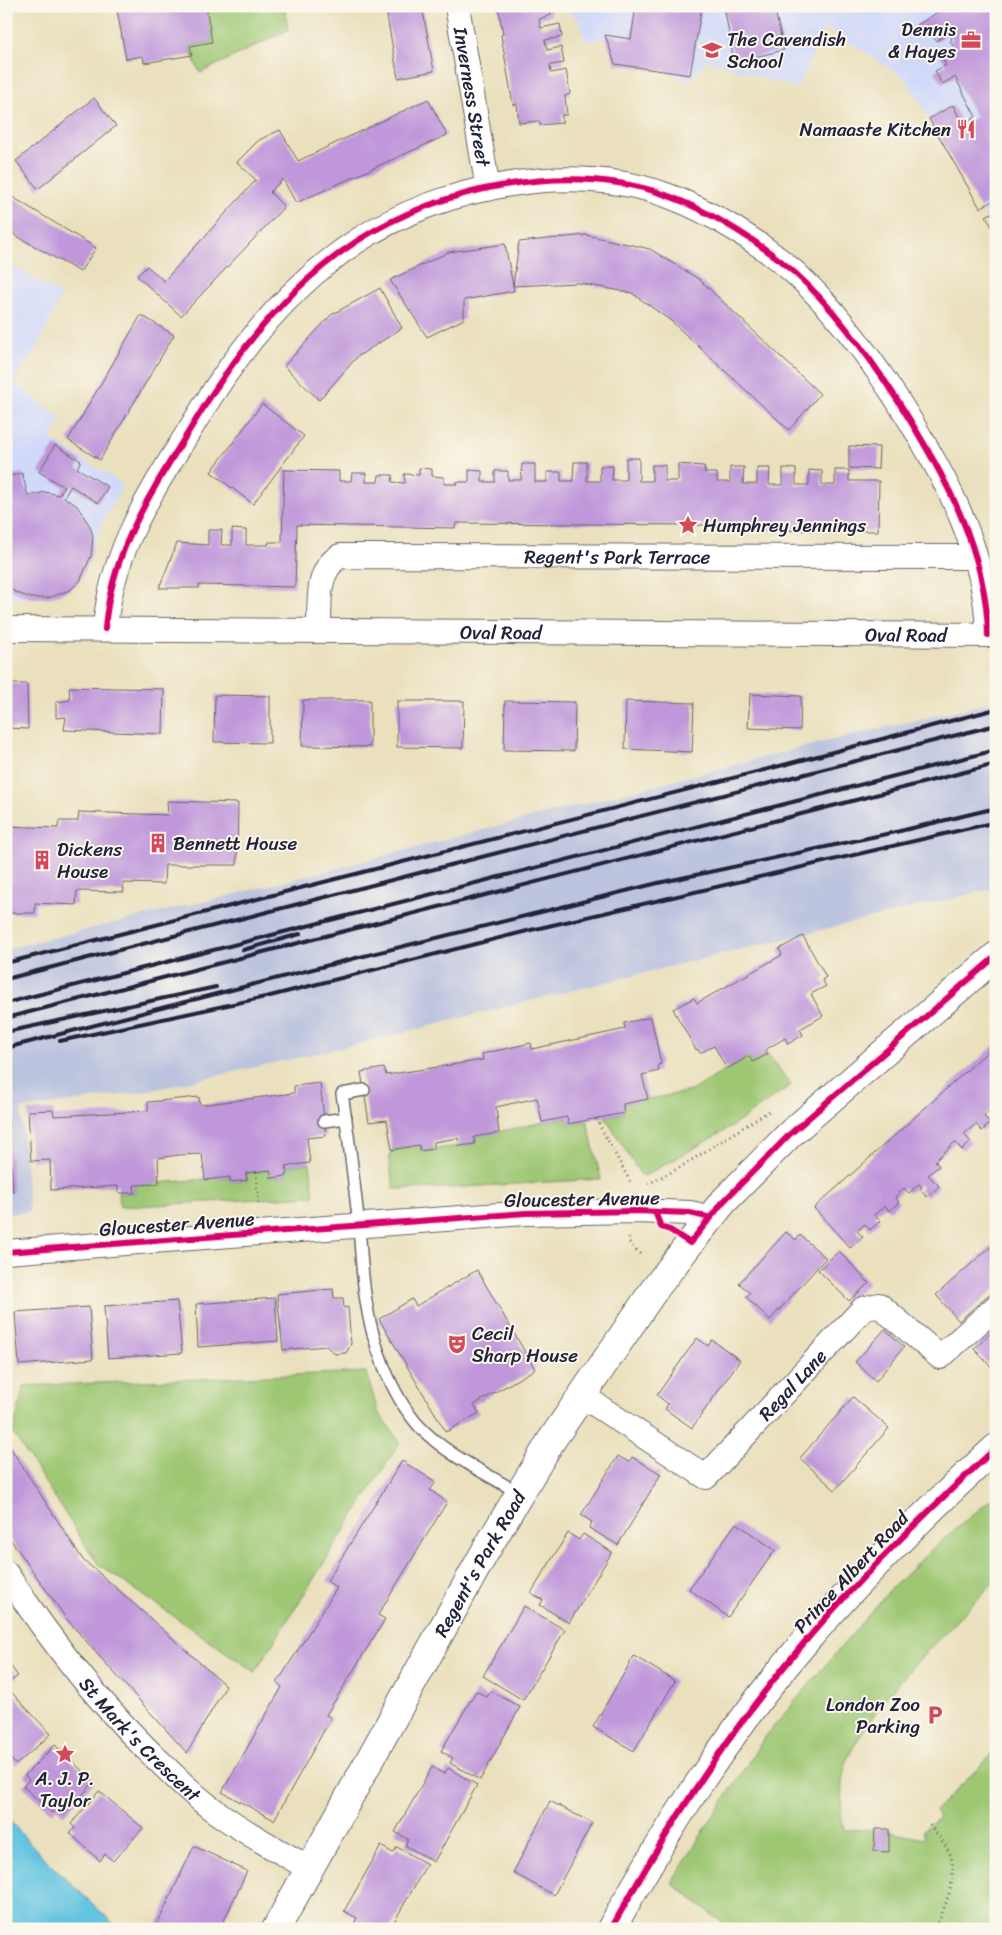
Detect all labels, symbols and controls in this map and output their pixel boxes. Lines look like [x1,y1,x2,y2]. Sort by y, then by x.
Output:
place label: Dennis & Hayes [888,13,956,68]
street label: Inverness Street [444,23,501,170]
place label: The Cavendish School [727,23,846,78]
office icon: Dennis & Hayes [960,29,982,51]
school or university icon: The Cavendish School [701,39,723,61]
place label: Namaaste Kitchen [800,113,951,146]
restaurant icon: Namaaste Kitchen [955,118,977,140]
place label: Humphrey Jennings [703,509,866,542]
place icon: Humphrey Jennings [677,514,699,536]
street label: Regent's Park Terrace [524,540,711,573]
street label: Oval Road [460,615,544,649]
street label: Oval Road [865,618,949,651]
place label: Bennett House [173,827,297,860]
building icon: Bennett House [147,832,169,854]
place label: Dickens House [57,833,122,888]
building icon: Dickens House [31,849,53,871]
street label: Gloucester Avenue [504,1181,660,1217]
street label: Gloucester Avenue [98,1202,256,1246]
place label: Cecil Sharp House [472,1317,578,1372]
theatre icon: Cecil Sharp House [446,1333,468,1355]
street label: Regal Lane [750,1341,835,1428]
street label: Regent's Park Road [424,1482,535,1643]
street label: Prince Albert Road [785,1502,918,1641]
street label: St Mark's Crescent [71,1669,209,1811]
place label: London Zoo Parking [826,1688,920,1743]
parking icon: London Zoo Parking [924,1704,946,1726]
place icon: A. J. P. Taylor [54,1743,76,1765]
place label: A. J. P. Taylor [34,1762,95,1817]

